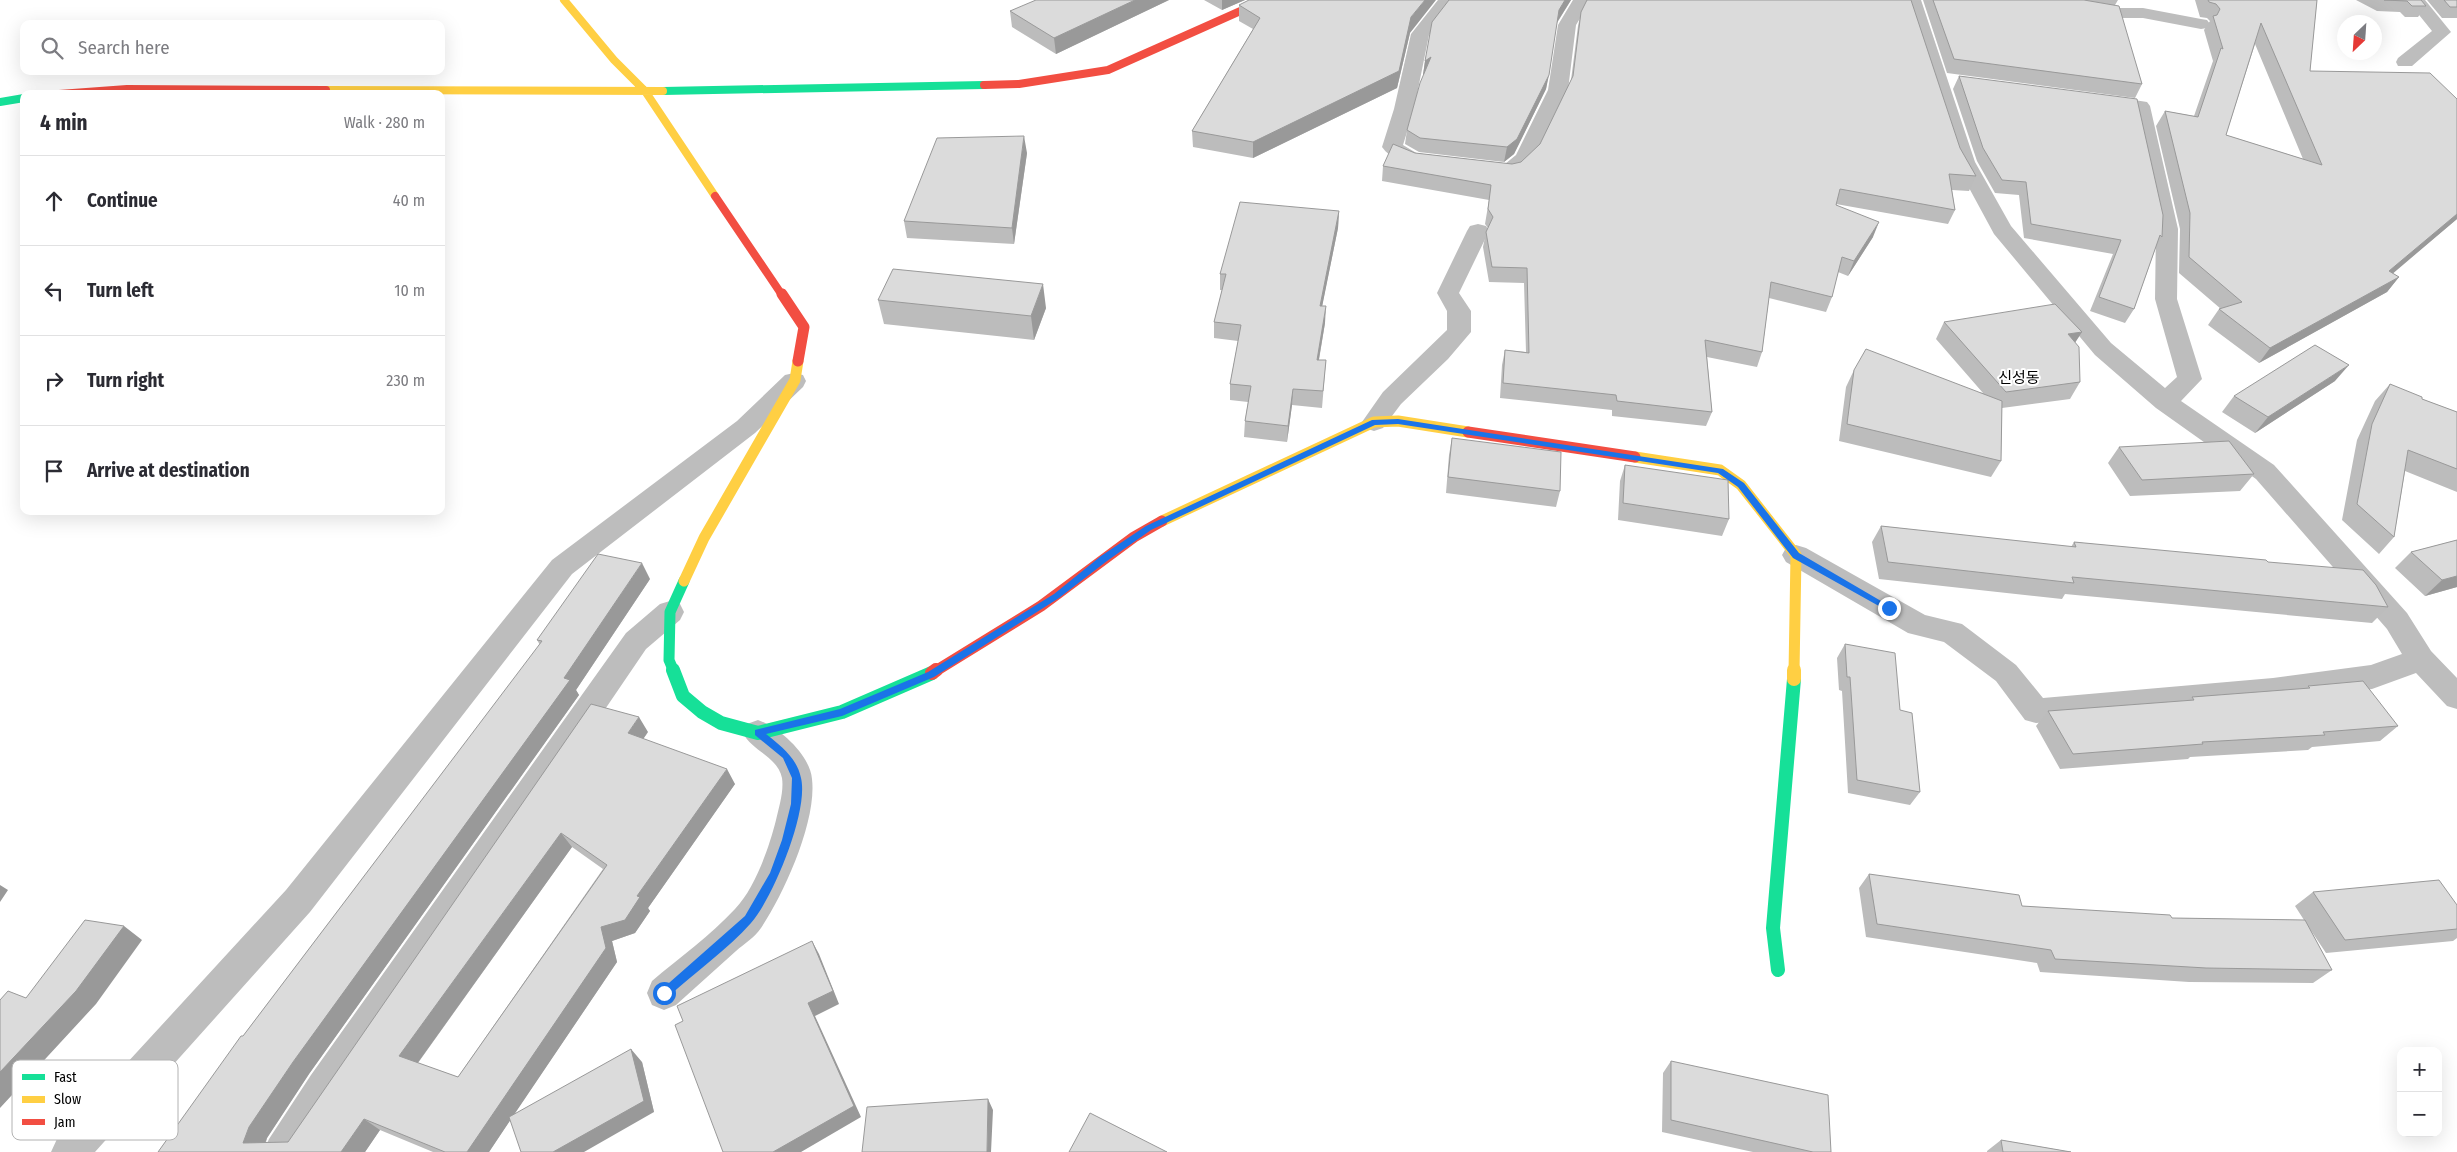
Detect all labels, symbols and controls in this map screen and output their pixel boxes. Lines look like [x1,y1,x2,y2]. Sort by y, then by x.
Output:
north arrow [2337,15,2382,60]
search box [20,20,445,75]
icon: search [38,34,66,62]
text: Search here [78,36,170,59]
text: 4 min [40,110,88,136]
text: Walk · 280 m [344,113,425,132]
icon: ahead [40,187,68,215]
text: Continue [87,189,158,212]
text: 40 m [393,191,425,210]
icon: left [40,277,68,305]
text: Turn left [87,279,154,302]
text: 10 m [394,281,425,300]
icon: right [40,367,68,395]
text: Turn right [87,369,164,392]
district label: 신성동 [1998,369,2040,387]
text: 230 m [386,371,425,390]
icon: arrive [40,457,68,485]
text: Arrive at destination [87,459,250,482]
route end [1878,597,1901,620]
route start [653,982,676,1005]
map controls [2397,1047,2442,1137]
button: + [2397,1047,2442,1092]
legend [12,1060,178,1140]
text: Fast [54,1069,77,1086]
text: Slow [54,1091,81,1108]
button: − [2397,1092,2442,1137]
text: Jam [54,1114,75,1131]

